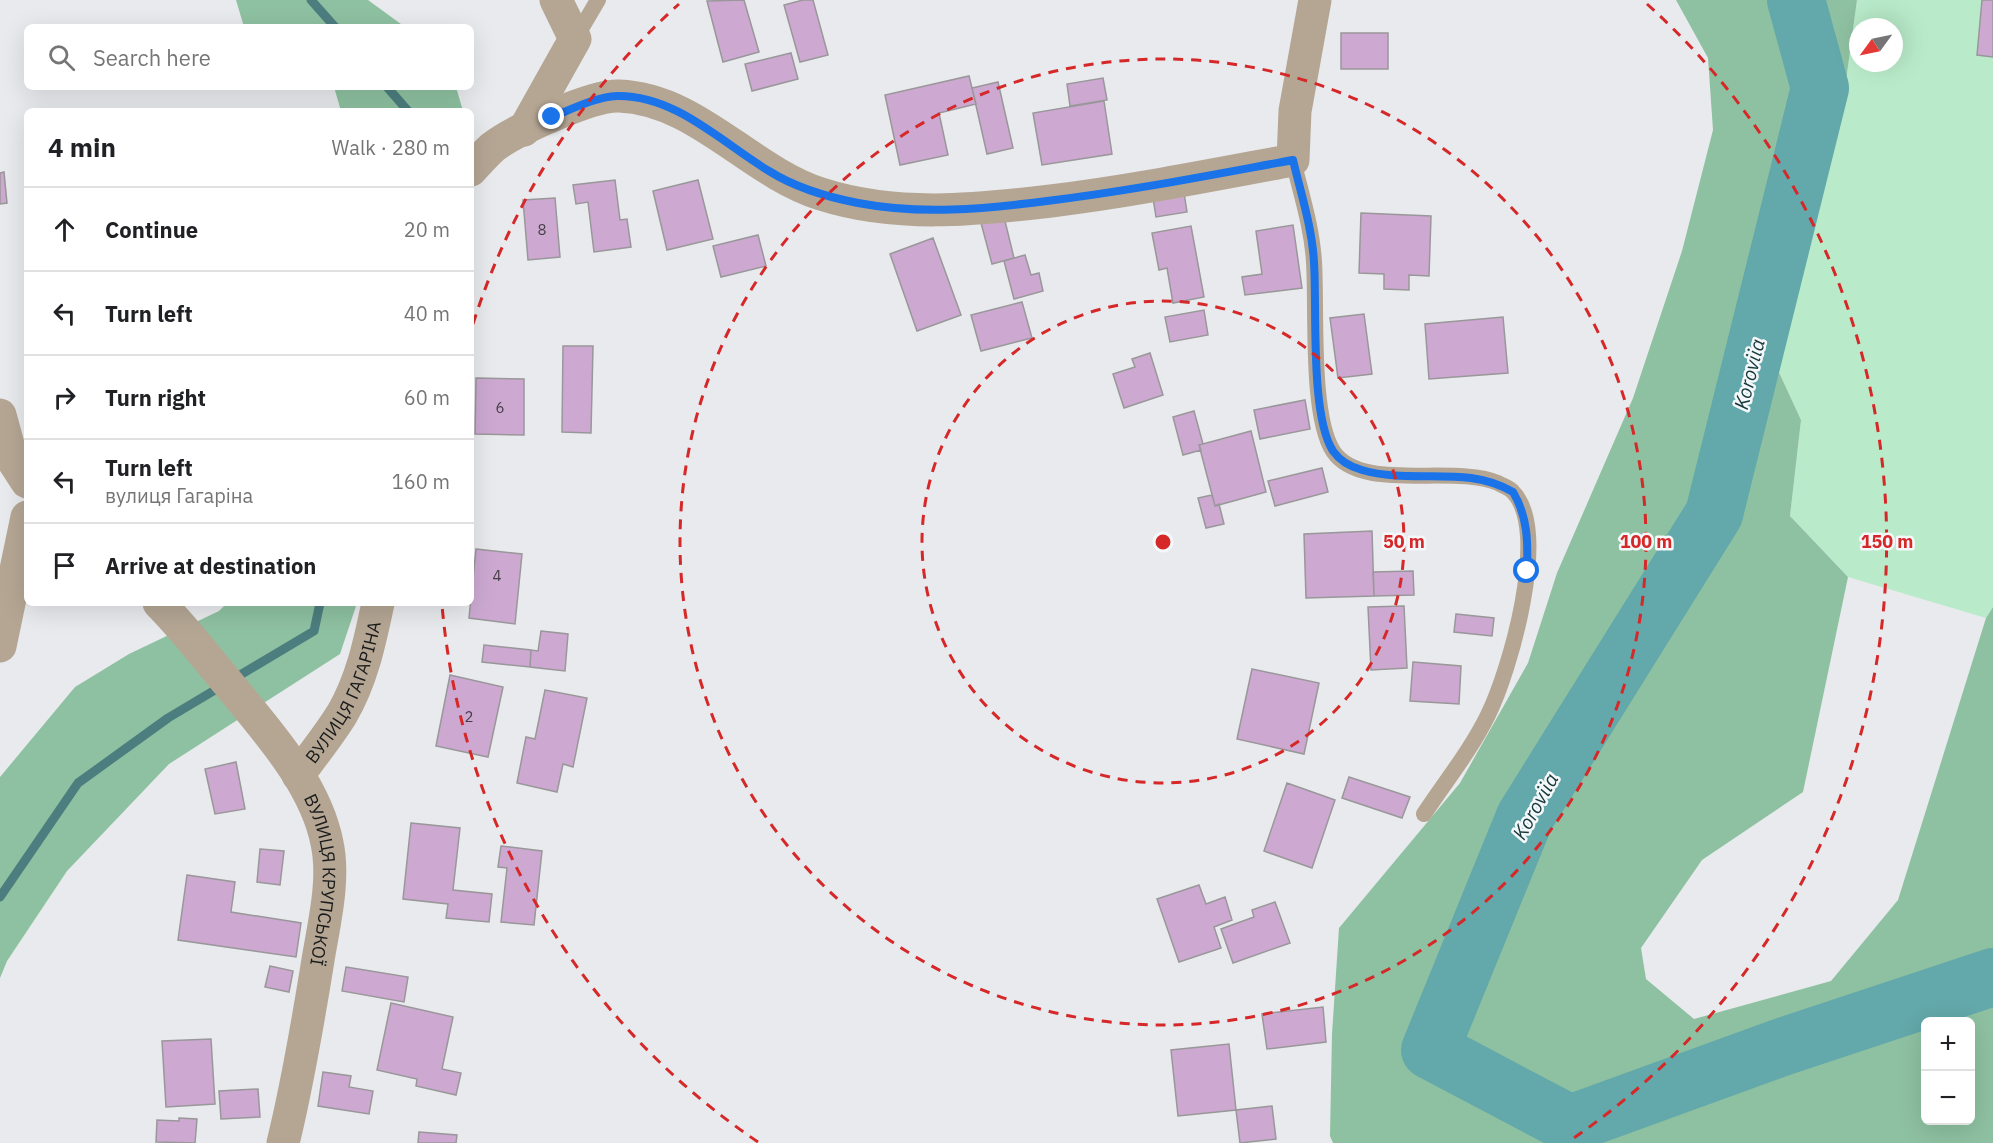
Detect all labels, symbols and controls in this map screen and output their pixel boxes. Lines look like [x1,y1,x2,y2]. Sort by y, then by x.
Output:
north arrow [1849,18,1903,72]
search box [24,24,474,90]
icon: search [45,41,78,74]
text: Search here [93,43,211,72]
route end [538,103,564,129]
text: 4 min [48,130,116,164]
text: Walk · 280 m [332,134,450,161]
icon: ahead [48,213,81,246]
text: Continue [105,215,198,244]
text: 20 m [404,216,450,243]
house number: 8 [537,220,547,239]
icon: left [48,297,81,330]
text: Turn left [105,299,193,328]
text: 40 m [404,300,450,327]
water label: Koroviia [1727,336,1771,412]
icon: right [48,381,81,414]
text: Turn right [105,383,206,412]
text: 60 m [404,384,450,411]
house number: 6 [495,398,505,417]
text: Turn left [105,453,193,482]
icon: left [48,465,81,498]
text: 160 m [392,468,450,495]
text: вулиця Гагаріна [105,482,253,509]
text: 50 m [1383,530,1425,553]
text: 100 m [1620,530,1672,553]
text: 150 m [1861,530,1913,553]
centre of rings [1153,532,1173,552]
icon: arrive [48,549,81,582]
text: Arrive at destination [105,551,316,580]
route start [1513,557,1539,583]
house number: 4 [492,566,502,585]
street label: ВУЛИЦЯ ГАГАРІНА [300,618,385,768]
house number: 2 [464,707,474,726]
water label: Koroviia [1506,768,1564,844]
street label: ВУЛИЦЯ КРУПСЬКОЇ [299,790,341,967]
map controls [1921,1017,1975,1125]
button: + [1921,1017,1975,1071]
button: − [1921,1071,1975,1125]

